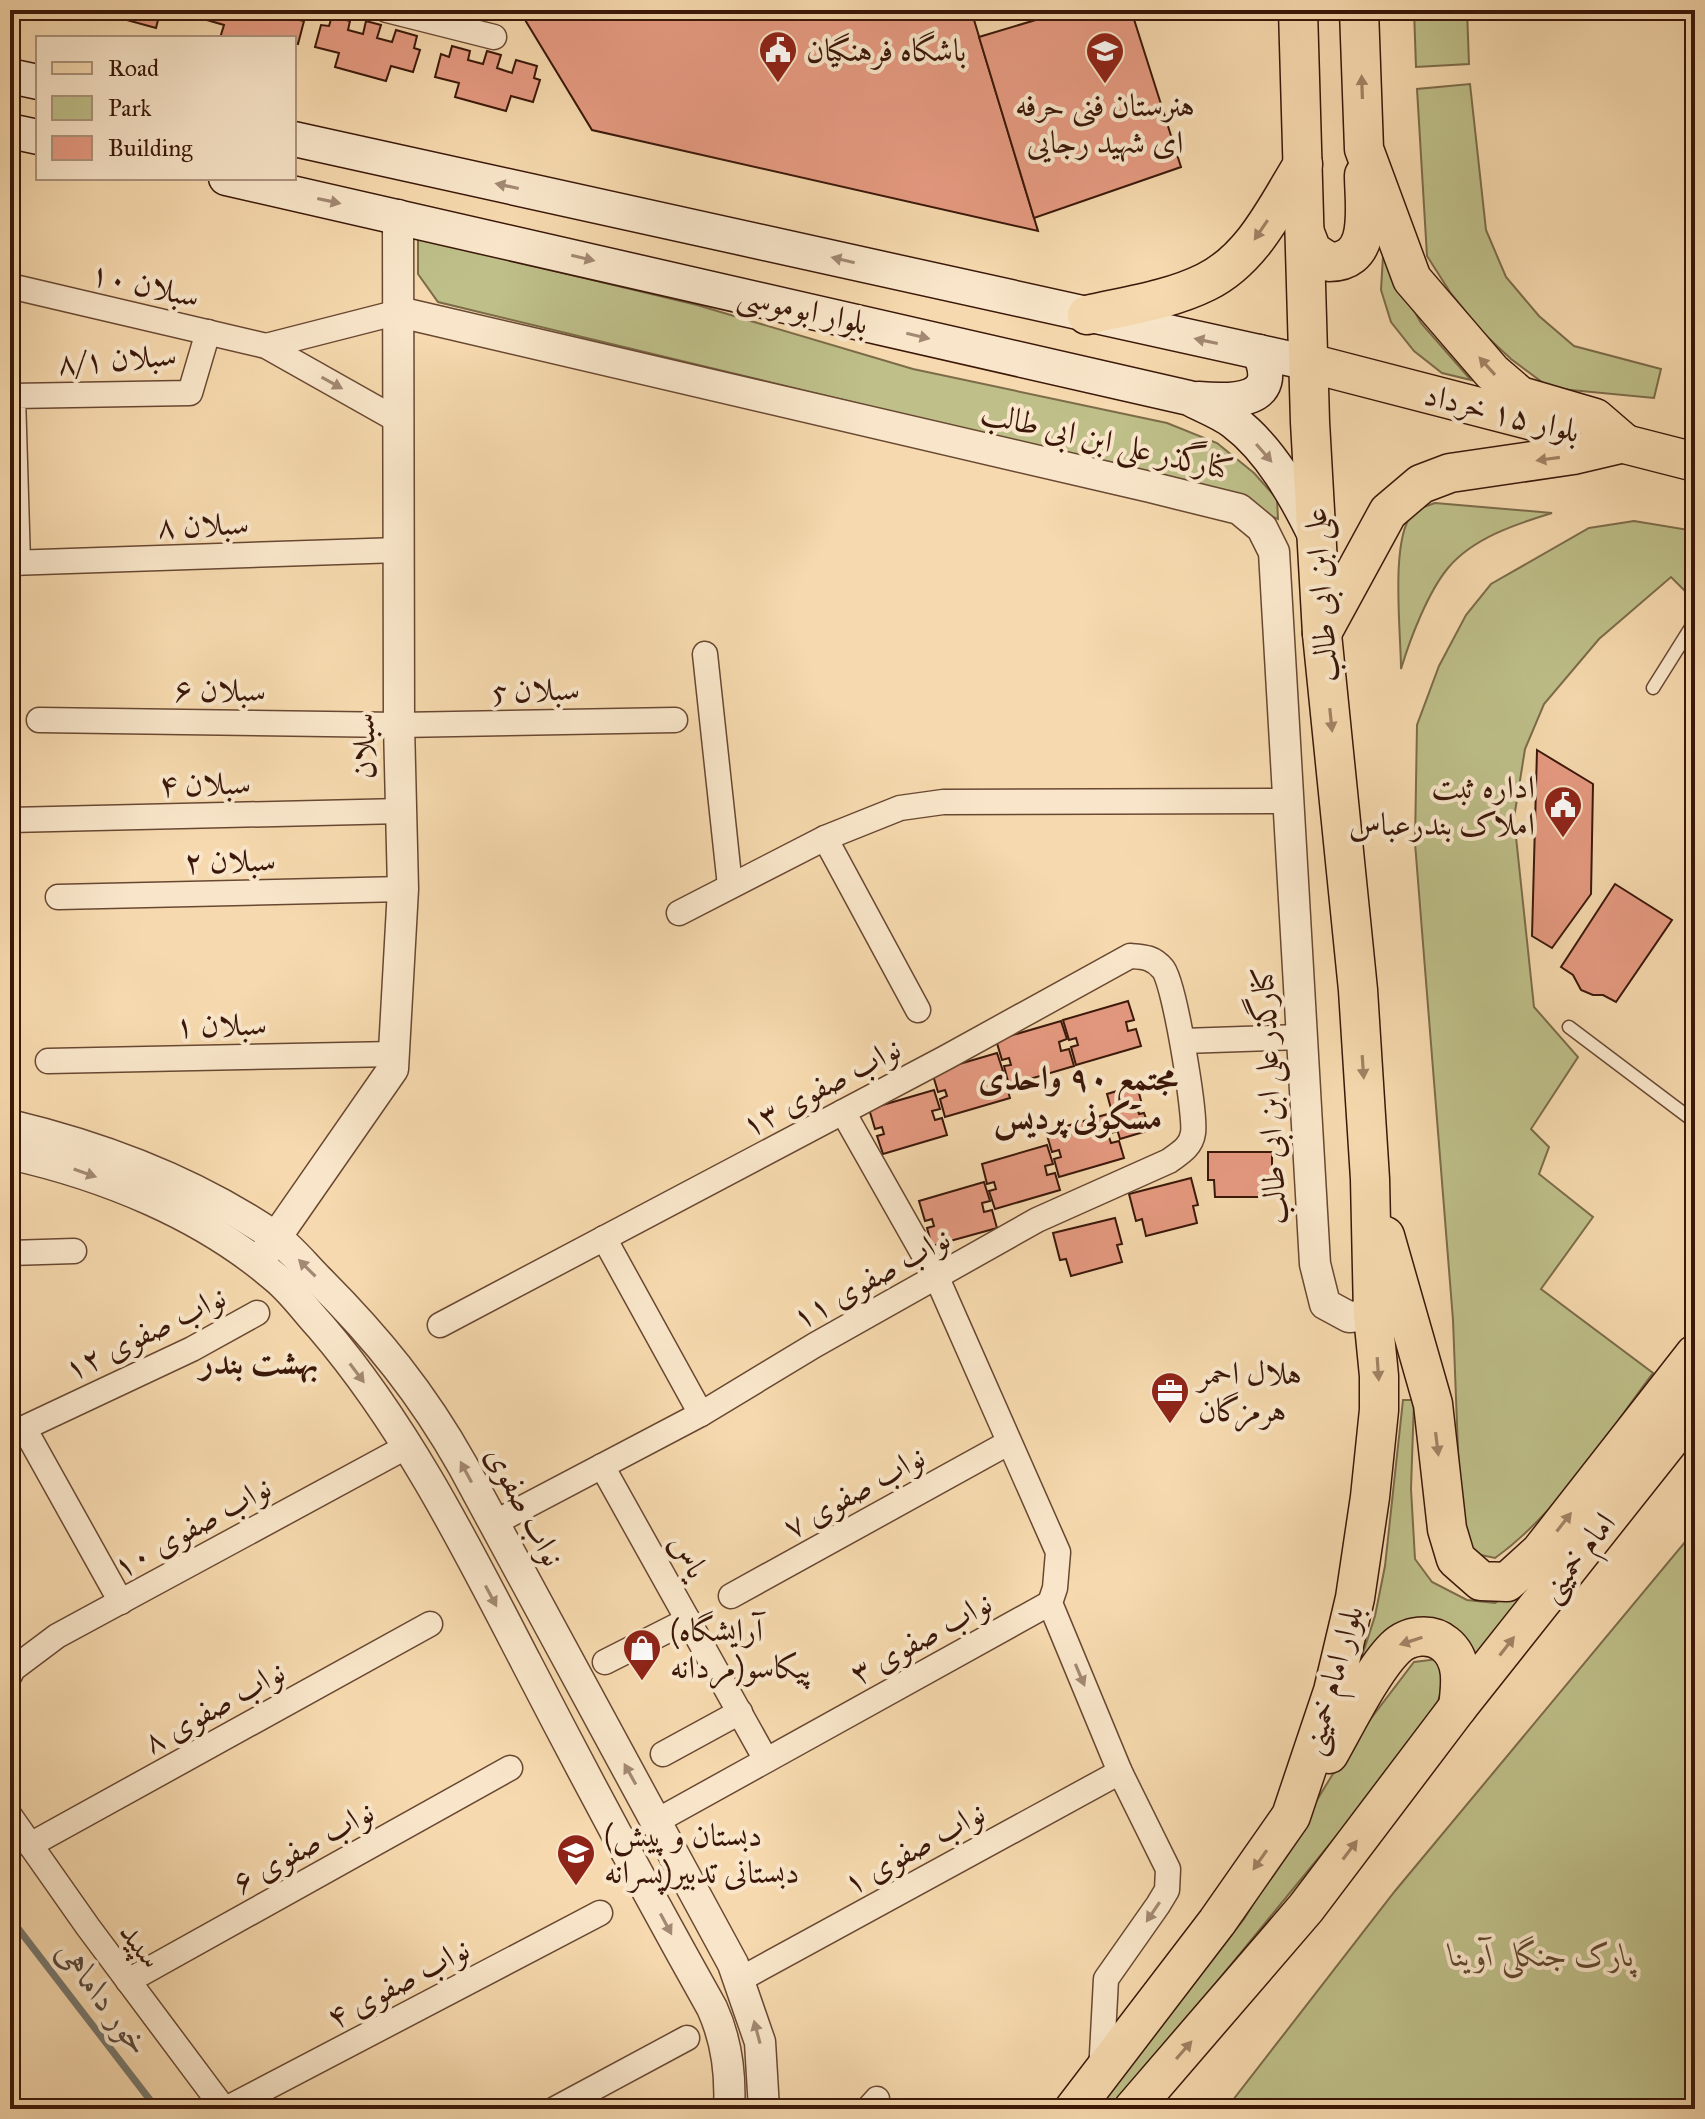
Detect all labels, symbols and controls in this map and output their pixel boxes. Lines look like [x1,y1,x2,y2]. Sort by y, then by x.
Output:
public building icon: باشگاه فرهنگیان [757,29,799,84]
place label: باشگاه فرهنگیان [806,30,966,71]
school or university icon: هنرستان فنی حرفه ای شهید رجایی [1084,30,1126,85]
legend [36,36,296,180]
text: Road [108,53,159,83]
one-way arrow [1355,74,1368,99]
place label: هنرستان فنی حرفه ای شهید رجایی [1015,86,1195,163]
text: Park [108,93,152,123]
text: Building [108,133,193,163]
one-way arrow [494,179,519,192]
one-way arrow [317,195,342,208]
one-way arrow [1254,219,1269,240]
one-way arrow [571,252,596,265]
street label: سبلان ۱۰ [87,254,203,316]
one-way arrow [830,254,855,266]
street label: بلوار ابوموسی [733,275,872,346]
one-way arrow [906,330,931,342]
one-way arrow [1193,334,1218,347]
street label: سبلان ۸/۱ [56,335,178,383]
one-way arrow [1478,356,1496,376]
street label: بلوار ۱۵ خرداد [1420,375,1584,451]
one-way arrow [321,377,344,390]
street label: کنارگذر علی ابن ابی طالب [976,390,1238,493]
one-way arrow [1254,444,1272,463]
one-way arrow [1535,453,1560,466]
street label: سبلان ۸ [156,504,250,546]
street label: علی ابن ابی طالب [1295,506,1351,684]
street label: سبلان ۶ [174,670,266,710]
street label: سبلان 5 [492,670,580,710]
one-way arrow [1324,708,1337,733]
street label: سبلان [344,712,384,780]
street label: سبلان ۴ [159,764,251,804]
place label: اداره ثبت املاک بندرعباس [1349,768,1535,844]
public building icon: اداره ثبت املاک بندرعباس [1542,784,1584,839]
street label: سبلان ۲ [184,841,276,881]
street label: کنارگذر علی ابن ابی طالب [1240,966,1299,1226]
street label: سبلان ۱ [175,1005,267,1045]
street label: نواب صفوی ۱۳ [735,1029,907,1145]
one-way arrow [1357,1055,1370,1080]
district label: مجتمع ٩٠ واحدی مسکونی پردیس [978,1057,1179,1141]
one-way arrow [74,1168,98,1180]
street label: نواب صفوی ۱۱ [785,1219,957,1337]
one-way arrow [298,1259,317,1278]
street label: نواب صفوی ۱۲ [58,1277,232,1389]
district label: بهشت بندر [196,1341,318,1384]
place label: هلال احمر هرمزگان [1195,1354,1302,1432]
one-way arrow [1372,1357,1385,1382]
one-way arrow [349,1363,365,1383]
office icon: هلال احمر هرمزگان [1149,1370,1191,1425]
one-way arrow [1431,1432,1444,1457]
street label: نواب صفوی ۷ [776,1437,932,1547]
street label: نواب صفوی [477,1439,573,1573]
one-way arrow [459,1460,473,1483]
street label: نواب صفوی ۱۰ [106,1468,278,1586]
street label: امام خمینی [1530,1505,1630,1614]
one-way arrow [1556,1512,1572,1532]
street label: یاس [661,1527,718,1587]
street label: نواب صفوی ۳ [843,1583,999,1693]
one-way arrow [485,1584,498,1607]
street label: بلوار امام خمینی [1292,1601,1380,1761]
place label: (آرایشگاه پیکاسو(مردانه [670,1610,812,1690]
shop icon: (آرایشگاه پیکاسو(مردانه [621,1627,663,1682]
one-way arrow [1399,1635,1423,1648]
one-way arrow [1498,1636,1514,1656]
street label: نواب صفوی ۸ [136,1652,292,1762]
one-way arrow [1073,1663,1086,1687]
one-way arrow [623,1763,637,1785]
street label: نواب صفوی ۶ [225,1792,381,1902]
street label: نواب صفوی ۱ [836,1793,992,1903]
place label: (دبستان و پیش دبستانی تدبیر(پسرانه [604,1816,799,1896]
school or university icon: (دبستان و پیش دبستانی تدبیر(پسرانه [555,1832,597,1887]
one-way arrow [1341,1840,1357,1860]
one-way arrow [1253,1849,1268,1870]
one-way arrow [1146,1902,1161,1923]
one-way arrow [659,1913,673,1935]
street label: سپید [109,1914,171,1977]
street label: نواب صفوی ۴ [320,1929,476,2037]
water label: خور داماهی [47,1932,161,2064]
park label: پارک جنگلی آوینا [1446,1935,1638,1979]
one-way arrow [750,2019,762,2044]
one-way arrow [1175,2040,1192,2060]

